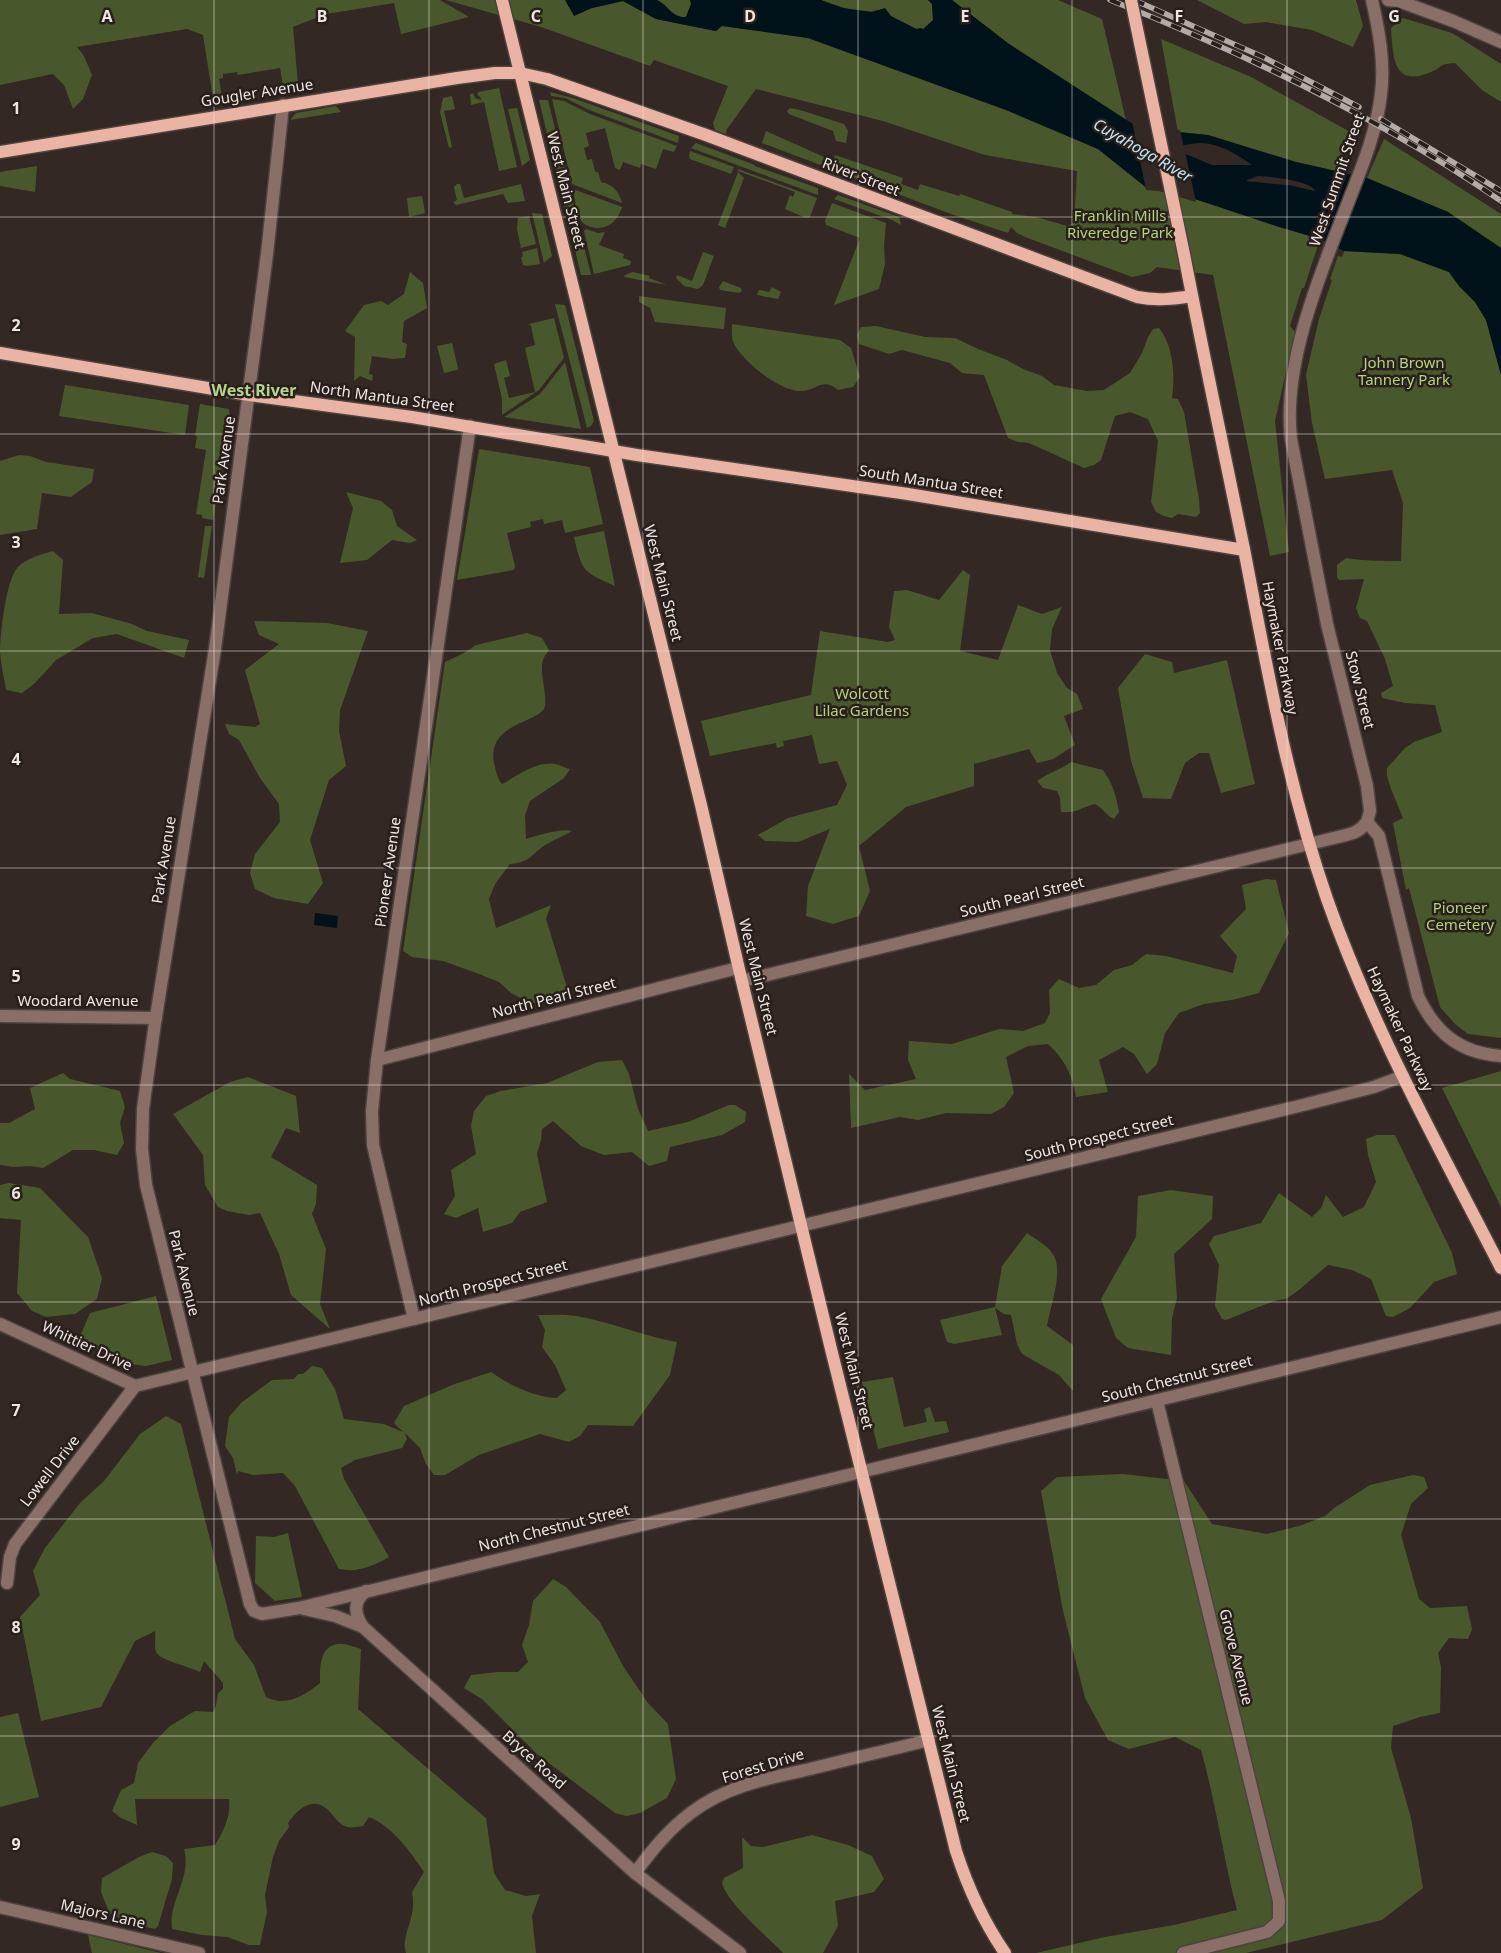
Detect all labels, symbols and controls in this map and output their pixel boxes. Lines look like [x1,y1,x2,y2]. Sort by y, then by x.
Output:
text: A [101,5,113,27]
text: B [317,5,327,27]
text: C [531,5,541,27]
text: D [744,5,756,27]
text: E [961,5,970,27]
text: F [1175,5,1183,27]
text: G [1388,5,1400,27]
street label: Gougler Avenue [199,73,315,111]
text: 1 [11,97,21,119]
street label: West Summit Street [1304,110,1368,249]
water label: Cuyahoga River [1089,113,1197,188]
street label: West Main Street [543,129,591,251]
street label: River Street [820,152,903,200]
park label: Franklin Mills Riveredge Park [1067,205,1173,242]
text: 2 [11,314,21,336]
park label: John Brown Tannery Park [1358,352,1450,389]
street label: North Mantua Street [309,376,456,416]
district label: West River [212,379,296,401]
street label: Park Avenue [207,415,239,505]
street label: South Mantua Street [858,460,1005,502]
street label: West Main Street [640,522,688,644]
text: 3 [11,531,21,553]
street label: Haymaker Parkway [1258,579,1304,717]
street label: Stow Street [1342,649,1380,732]
park label: Wolcott Lilac Gardens [815,683,909,720]
text: 4 [11,748,21,770]
street label: Park Avenue [146,815,180,905]
street label: Pioneer Avenue [369,816,405,928]
street label: South Pearl Street [958,871,1086,921]
park label: Pioneer Cemetery [1426,897,1494,934]
street label: West Main Street [735,916,783,1038]
street label: Haymaker Parkway [1363,963,1439,1095]
text: 5 [11,965,21,987]
street label: North Pearl Street [490,972,618,1022]
street label: Woodard Avenue [17,990,139,1010]
street label: South Prospect Street [1022,1109,1176,1165]
text: 6 [11,1182,21,1204]
street label: Park Avenue [165,1228,205,1318]
street label: North Prospect Street [416,1254,570,1310]
street label: West Main Street [831,1310,879,1432]
street label: Whittier Drive [39,1315,136,1375]
street label: South Chestnut Street [1099,1349,1255,1406]
text: 7 [11,1399,21,1421]
street label: Lowell Drive [15,1430,83,1510]
street label: North Chestnut Street [476,1498,632,1555]
street label: Grove Avenue [1215,1607,1259,1707]
text: 8 [11,1616,21,1638]
street label: West Main Street [928,1703,976,1825]
street label: Bryce Road [499,1725,571,1793]
street label: Forest Drive [719,1743,806,1787]
text: 9 [11,1833,21,1855]
street label: Majors Lane [59,1894,148,1932]

